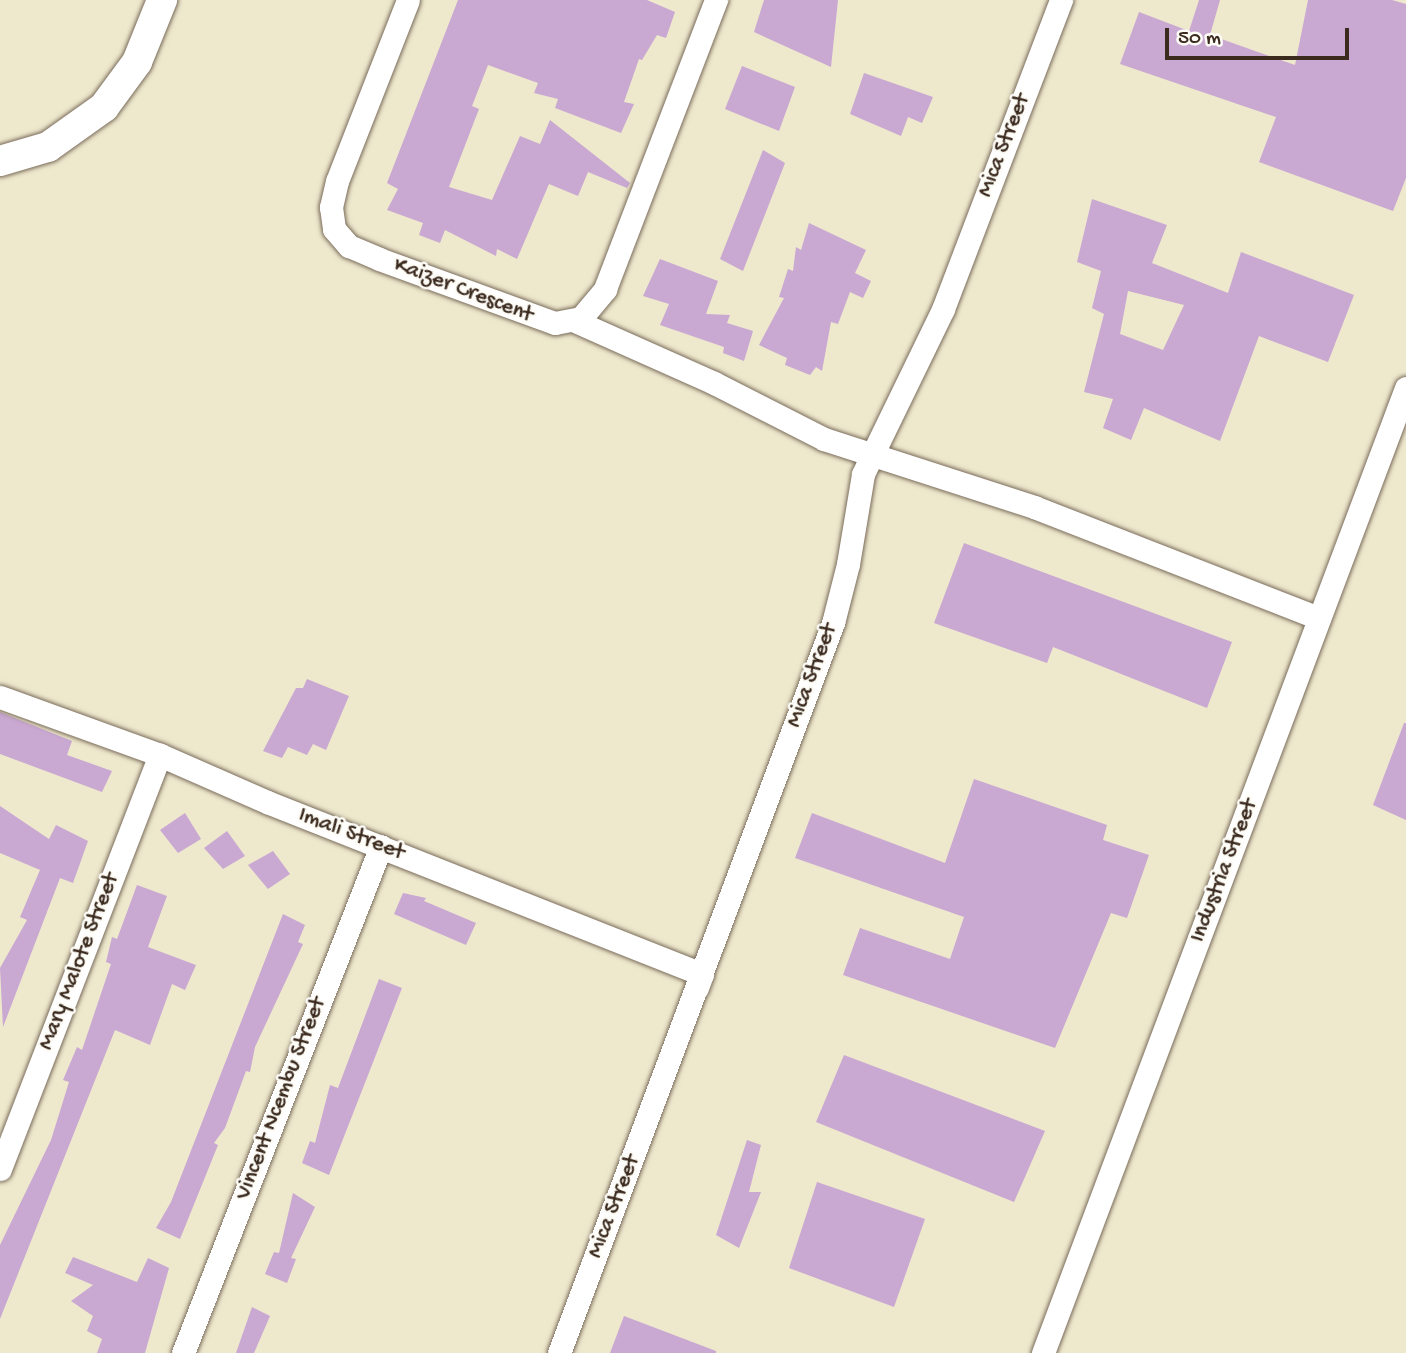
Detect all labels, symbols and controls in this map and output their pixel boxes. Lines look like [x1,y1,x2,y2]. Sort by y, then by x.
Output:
scale bar [1168,14,1352,58]
text: 50 m [1178,27,1221,52]
street label: Mica Street [973,90,1037,202]
street label: Kaizer Crescent [389,252,537,330]
street label: Mica Street [782,620,844,732]
street label: Industria Street [1185,795,1265,947]
street label: Imali Street [294,802,408,868]
street label: Mary Malote Street [34,870,126,1054]
street label: Vincent Ncembu Street [231,994,333,1204]
street label: Mica Street [583,1151,647,1263]

